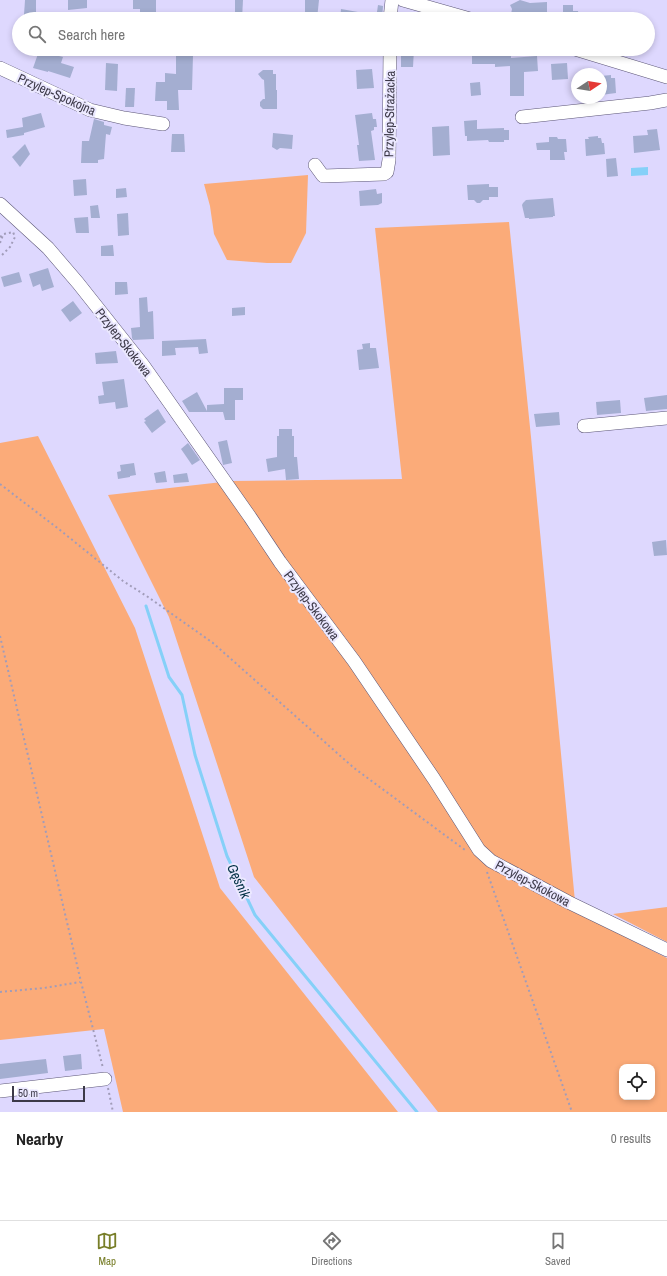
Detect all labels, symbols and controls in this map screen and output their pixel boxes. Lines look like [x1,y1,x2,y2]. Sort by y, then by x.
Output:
search box [12,12,655,56]
icon: search [26,23,48,45]
text: Search here [58,24,125,45]
north arrow [571,68,607,104]
street label: Przylep-Spokojna [15,70,98,119]
street label: Przylep-Strażacka [380,71,399,157]
street label: Przylep-Skokowa [92,305,156,380]
street label: Przylep-Skokowa [280,567,343,643]
street label: Przylep-Skokowa [492,857,573,910]
water label: Gęśnik [223,861,255,902]
map controls [619,1064,655,1100]
button: locate [619,1064,655,1100]
scale bar [12,1084,85,1103]
text: 50 m [18,1086,38,1100]
text: Nearby [16,1127,63,1150]
text: 0 results [611,1130,651,1147]
tab: Map [96,1230,118,1268]
tab: Directions [311,1230,352,1268]
tab: Saved [545,1230,571,1268]

